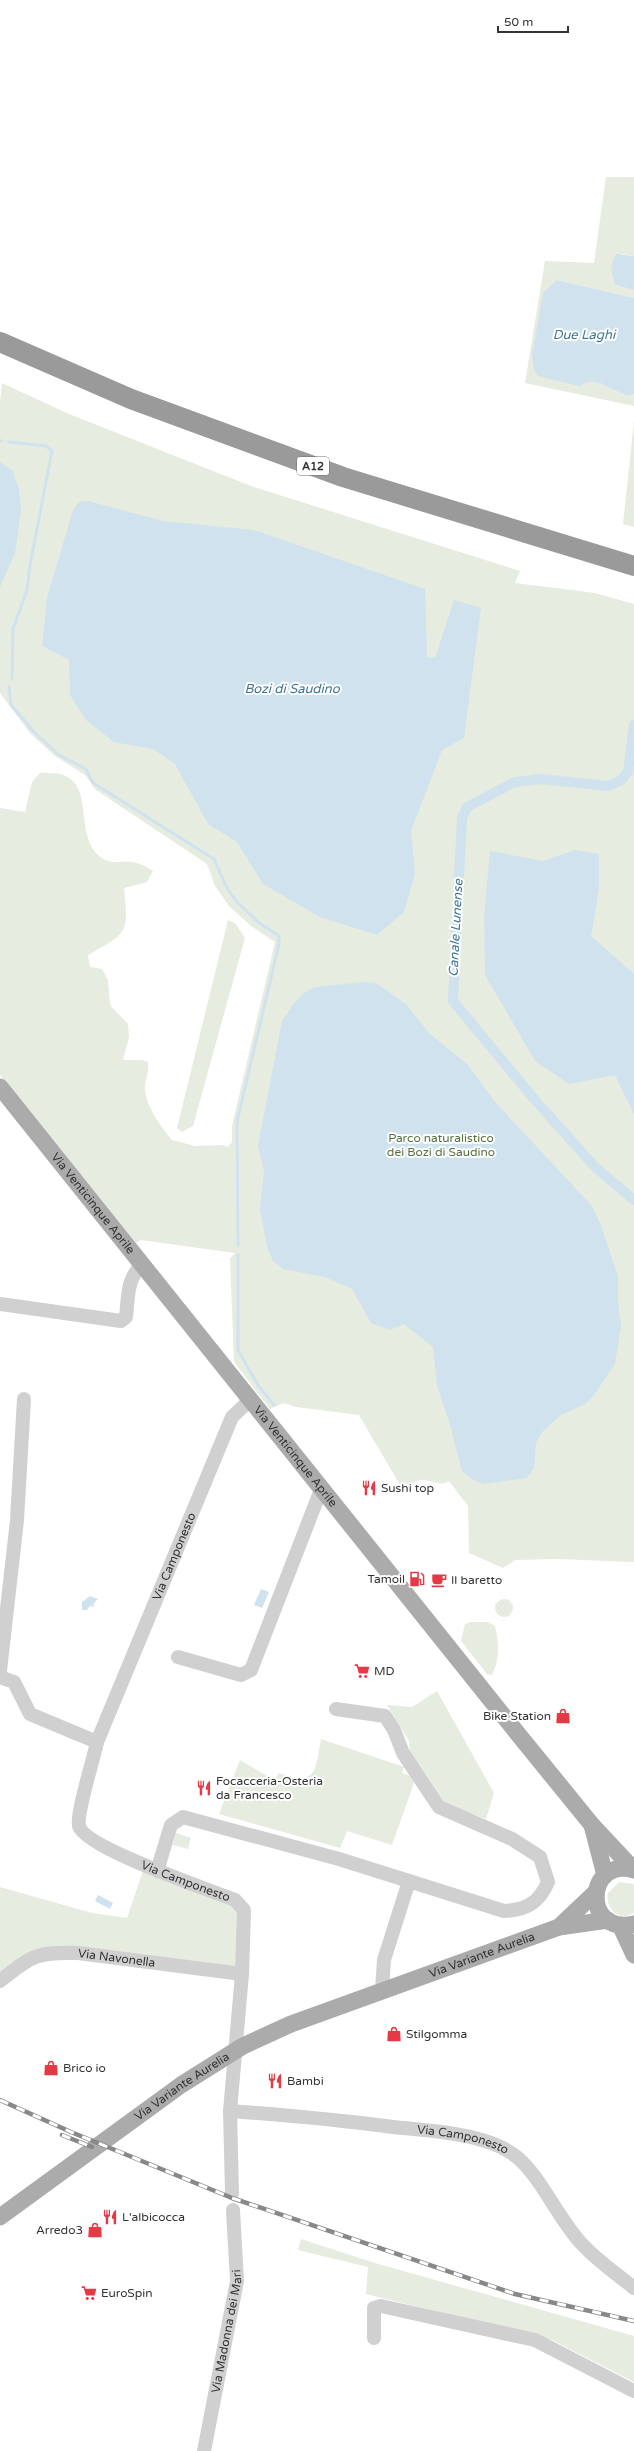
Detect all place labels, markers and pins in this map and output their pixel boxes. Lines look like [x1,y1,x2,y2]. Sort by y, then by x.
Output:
restaurant icon: Sushi top [360,1479,378,1497]
place label: Sushi top [381,1481,434,1495]
fuel station icon: Tamoil [408,1570,426,1588]
cafe icon: Il baretto [430,1571,448,1589]
place label: Tamoil [368,1572,405,1586]
place label: Il baretto [451,1573,502,1587]
supermarket icon: MD [353,1662,371,1680]
place label: MD [374,1664,395,1678]
shop icon: Bike Station [554,1707,572,1725]
place label: Bike Station [483,1709,551,1723]
place label: Focacceria-Osteria da Francesco [216,1774,323,1802]
restaurant icon: Focacceria-Osteria da Francesco [195,1779,213,1797]
shop icon: Stilgomma [385,2025,403,2043]
place label: Stilgomma [406,2027,467,2041]
shop icon: Brico io [42,2059,60,2077]
place label: Brico io [63,2061,106,2075]
restaurant icon: Bambi [266,2072,284,2090]
place label: Bambi [287,2074,324,2088]
restaurant icon: L'albicocca [101,2208,119,2226]
place label: L'albicocca [122,2210,185,2224]
shop icon: Arredo3 [86,2221,104,2239]
place label: Arredo3 [36,2223,83,2237]
supermarket icon: EuroSpin [80,2284,98,2302]
place label: EuroSpin [101,2286,153,2300]

